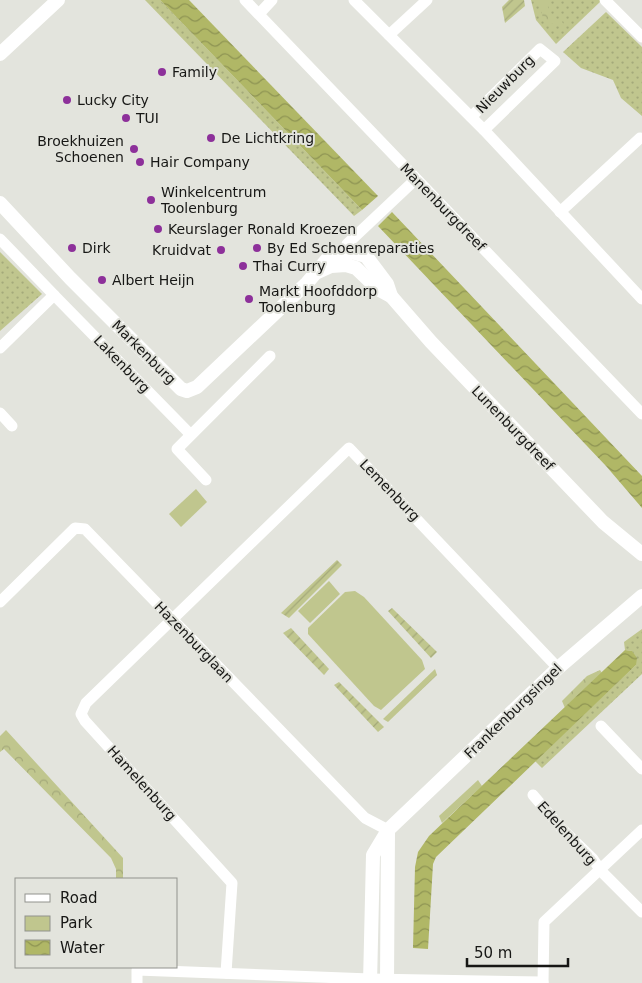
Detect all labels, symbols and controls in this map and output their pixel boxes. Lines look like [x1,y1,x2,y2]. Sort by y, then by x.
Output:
street label: Nieuwburg [473,52,537,116]
place label: Family [172,64,217,80]
marker: Family [156,66,168,78]
place label: Lucky City [77,92,149,108]
marker: Lucky City [61,94,73,106]
place label: TUI [135,110,159,126]
marker: TUI [120,112,132,124]
place label: De Lichtkring [221,130,314,146]
marker: De Lichtkring [205,132,217,144]
place label: Broekhuizen Schoenen [37,133,124,165]
marker: Broekhuizen Schoenen [128,143,140,155]
place label: Hair Company [150,154,250,170]
marker: Hair Company [134,156,146,168]
street label: Manenburgdreef [397,160,490,255]
place label: Winkelcentrum Toolenburg [160,184,266,216]
marker: Winkelcentrum Toolenburg [145,194,157,206]
place label: Keurslager Ronald Kroezen [168,221,356,237]
marker: Keurslager Ronald Kroezen [152,223,164,235]
place label: Dirk [82,240,111,256]
place label: By Ed Schoenreparaties [267,240,434,256]
marker: Dirk [66,242,78,254]
place label: Kruidvat [152,242,211,258]
marker: By Ed Schoenreparaties [251,242,263,254]
marker: Kruidvat [215,244,227,256]
place label: Thai Curry [252,258,326,274]
marker: Thai Curry [237,260,249,272]
place label: Albert Heijn [112,272,194,288]
marker: Albert Heijn [96,274,108,286]
place label: Markt Hoofddorp Toolenburg [258,283,377,315]
marker: Markt Hoofddorp Toolenburg [243,293,255,305]
street label: Markenburg [109,317,179,387]
street label: Lakenburg [91,332,153,396]
street label: Lunenburgdreef [469,382,558,474]
street label: Lemenburg [357,456,423,524]
street label: Hazenburglaan [151,598,237,686]
street label: Frankenburgsingel [461,660,565,762]
street label: Hamelenburg [104,742,180,824]
street label: Edelenburg [534,798,600,868]
legend [15,878,178,968]
text: Road [60,889,98,907]
text: Park [60,914,93,932]
scale bar [467,936,568,968]
text: Water [60,939,105,957]
text: 50 m [474,944,512,962]

